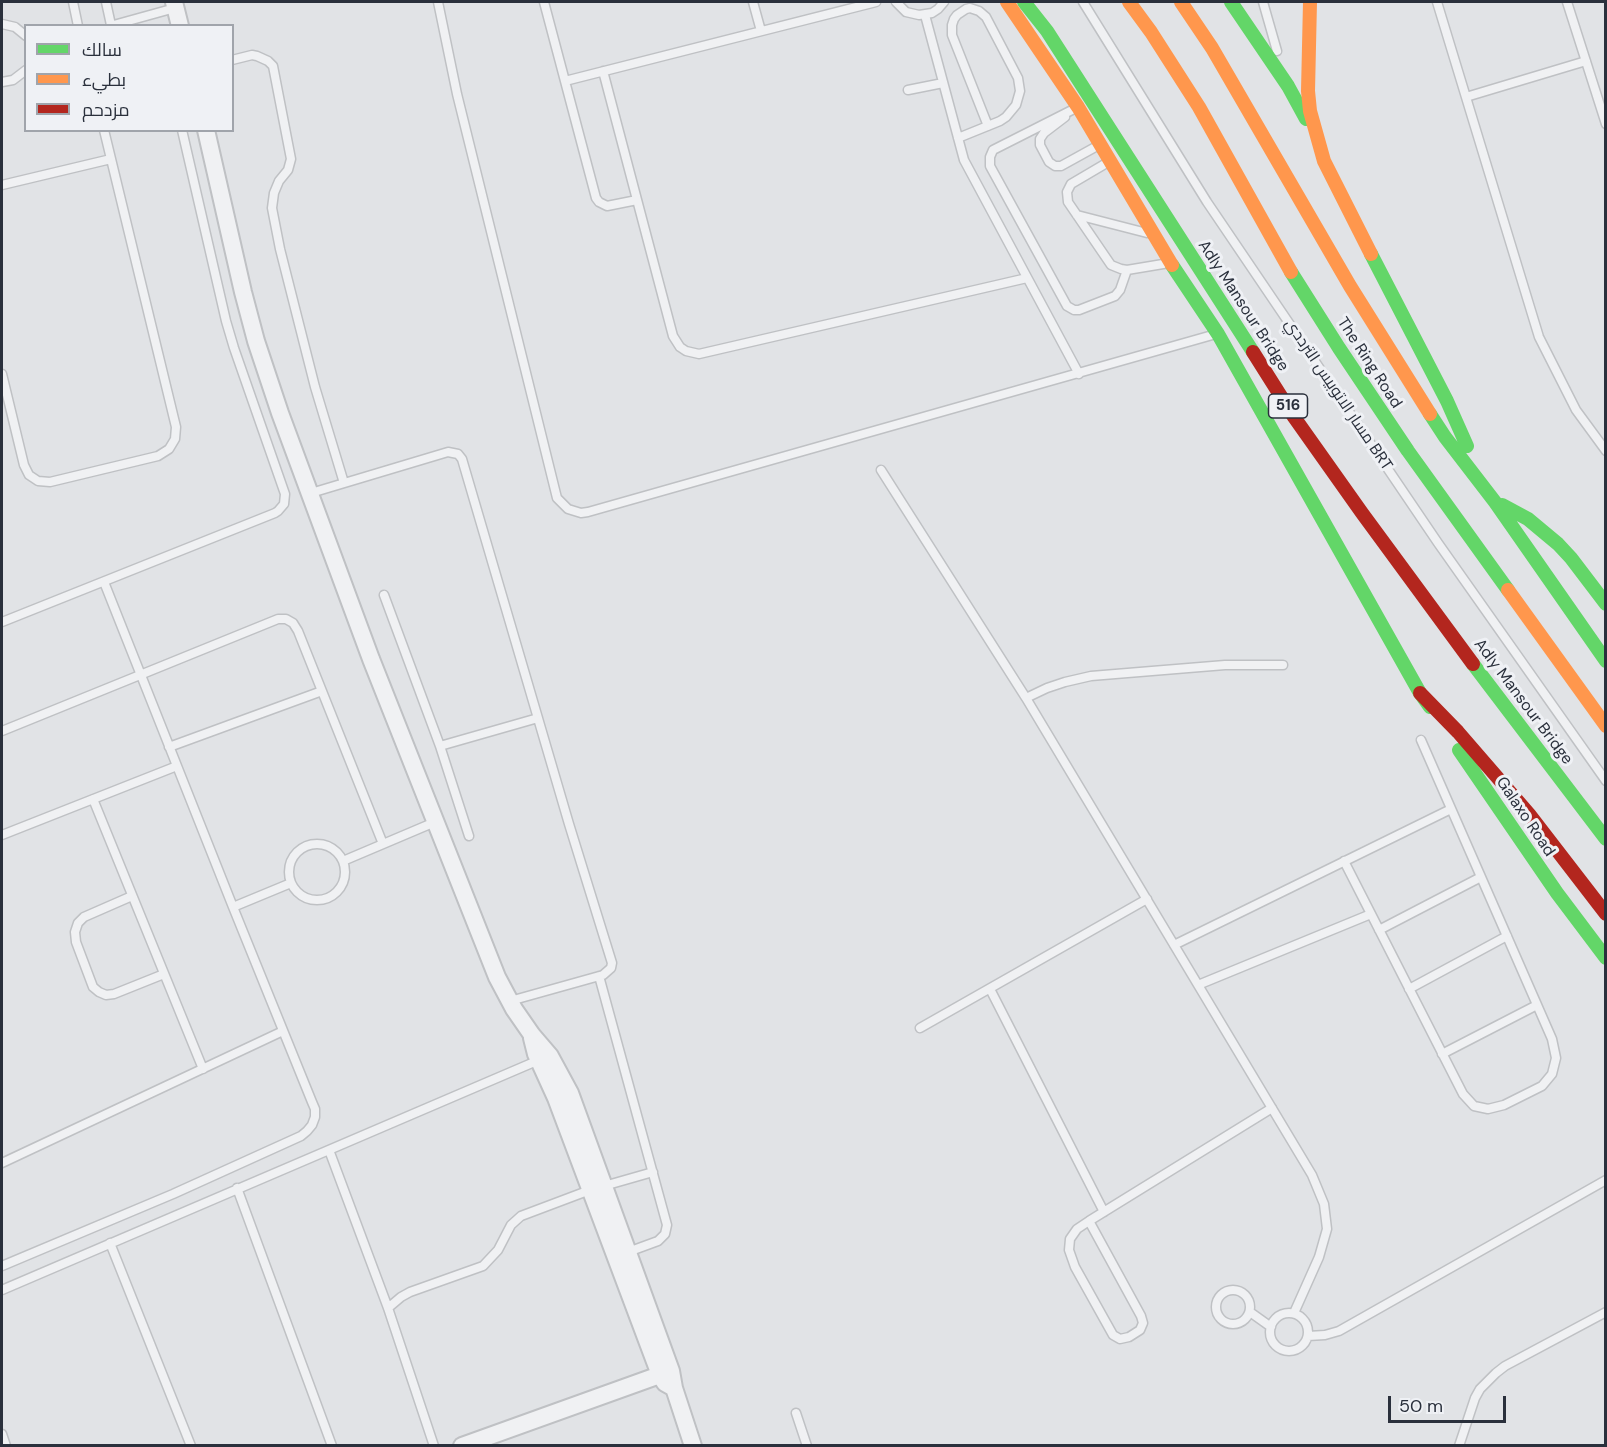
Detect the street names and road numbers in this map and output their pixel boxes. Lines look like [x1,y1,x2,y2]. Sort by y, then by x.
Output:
street label: Adly Mansour Bridge [1193,237,1293,375]
street label: The Ring Road [1332,314,1406,412]
street label: مسار الاتوبيس الترددي BRT [1280,315,1396,475]
road number: 516 [1268,394,1308,418]
street label: Adly Mansour Bridge [1470,635,1576,769]
street label: Galaxo Road [1491,774,1559,860]

